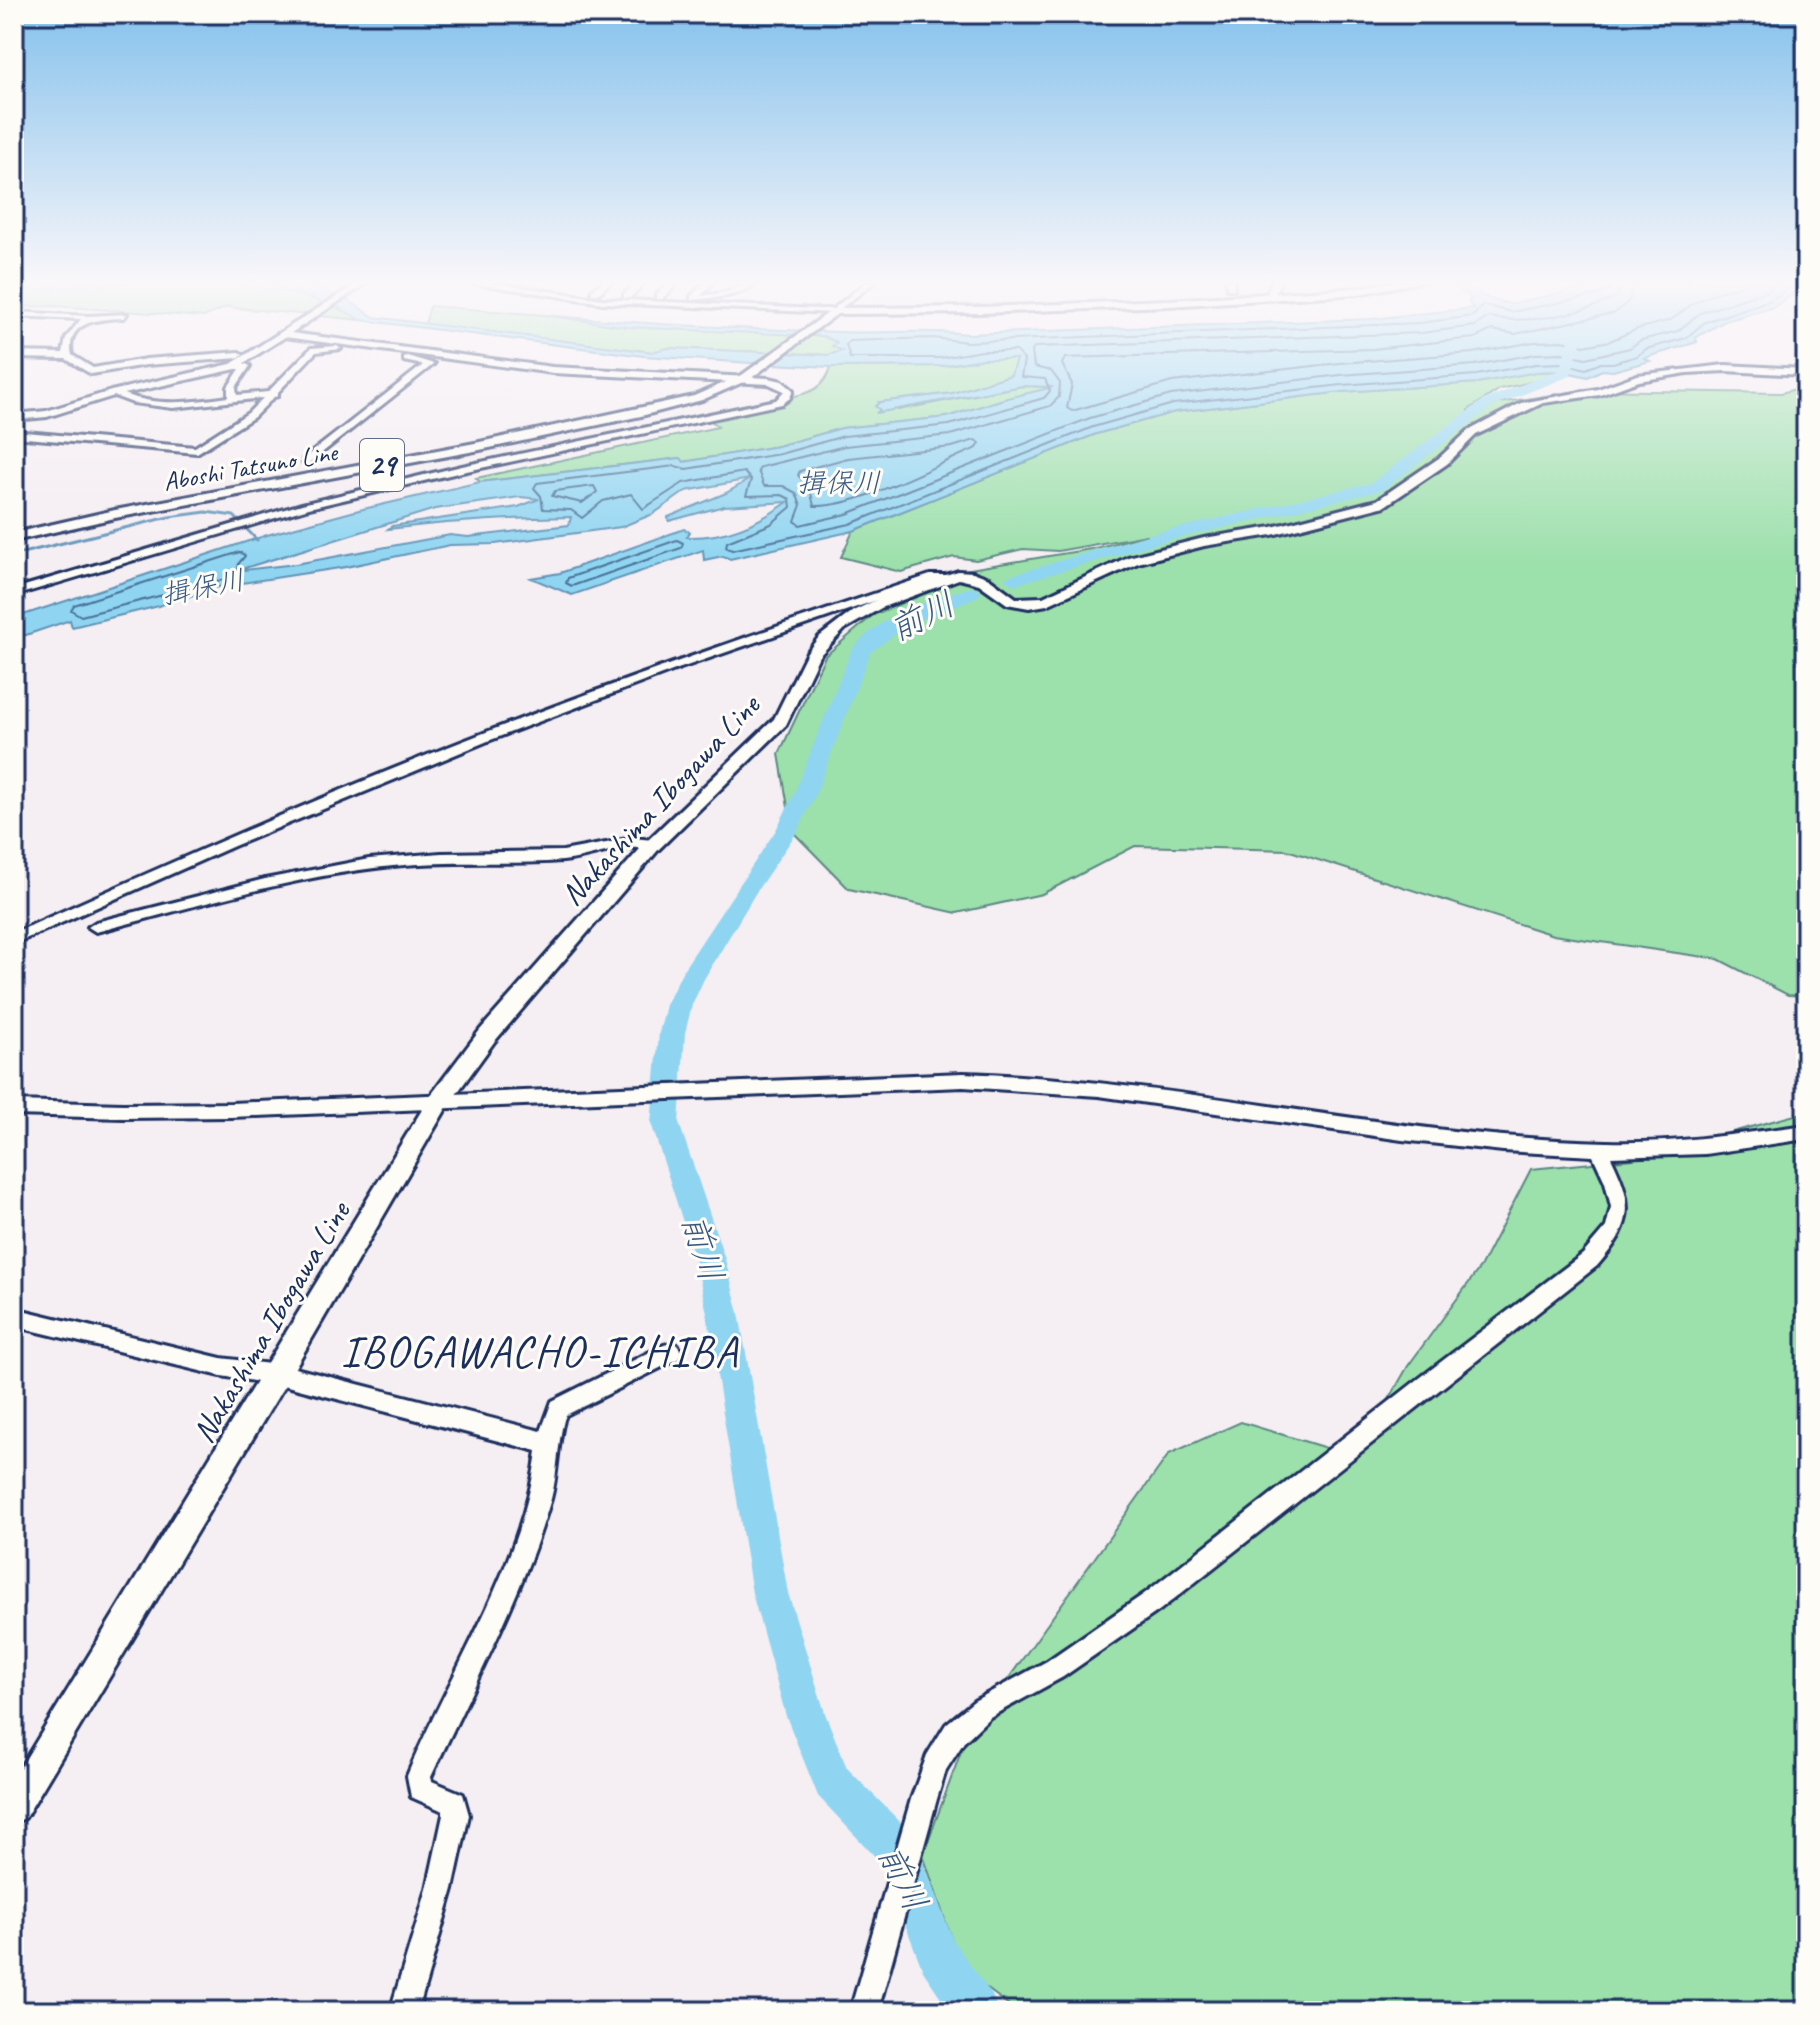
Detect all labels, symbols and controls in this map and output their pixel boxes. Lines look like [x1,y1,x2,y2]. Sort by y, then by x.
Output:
street label: Aboshi Tatsuno Line [161,435,342,499]
road number: 29 [360,439,404,491]
water label: 揖保川 [797,465,881,500]
water label: 揖保川 [158,562,248,612]
water label: 前川 [882,582,962,650]
street label: Nakashima Ibogawa Line [552,684,770,914]
street label: Nakashima Ibogawa Line [183,1192,360,1450]
water label: 前川 [672,1209,734,1287]
district label: IBOGAWACHO-ICHIBA [341,1324,739,1379]
water label: 前川 [869,1838,937,1918]

